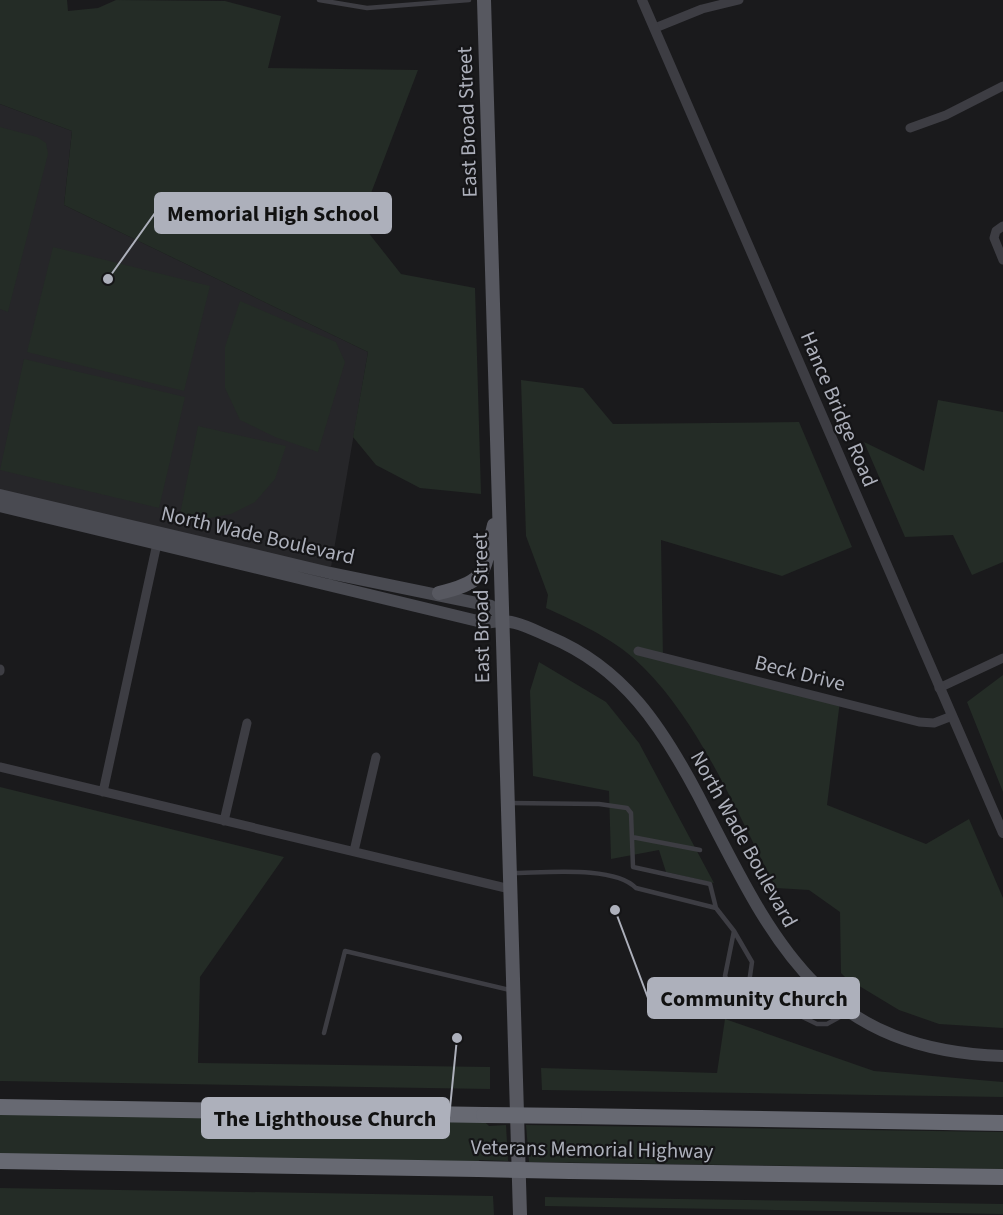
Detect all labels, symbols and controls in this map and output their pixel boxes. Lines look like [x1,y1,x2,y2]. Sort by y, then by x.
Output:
street label: East Broad Street [449,46,485,198]
callout: Memorial High School [155,193,391,233]
text: Memorial High School [167,198,380,230]
street label: Hance Bridge Road [793,327,885,491]
street label: North Wade Boulevard [158,498,358,572]
street label: East Broad Street [465,532,497,684]
street label: Beck Drive [752,647,848,699]
street label: North Wade Boulevard [683,745,805,933]
callout: Community Church [648,978,859,1018]
text: Community Church [660,983,848,1015]
callout: The Lighthouse Church [202,1098,449,1138]
text: The Lighthouse Church [214,1103,436,1135]
street label: Veterans Memorial Highway [470,1132,714,1166]

